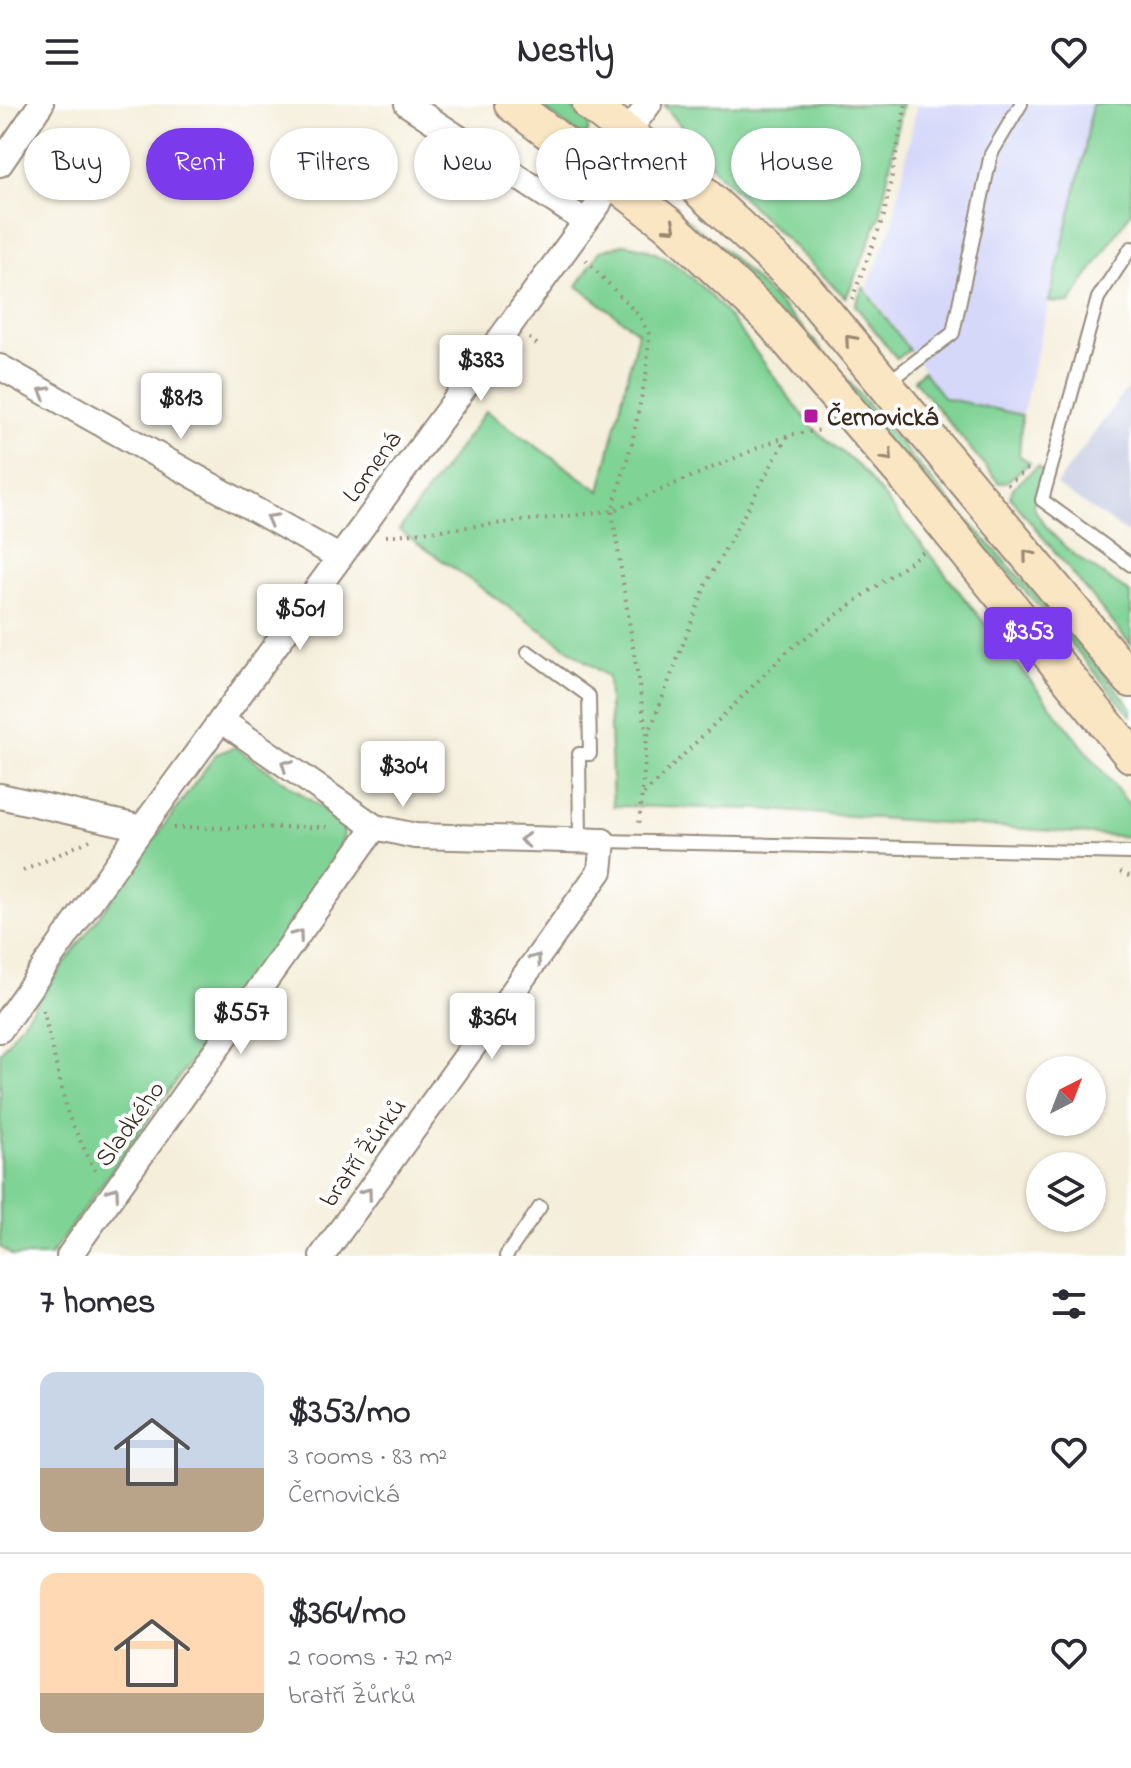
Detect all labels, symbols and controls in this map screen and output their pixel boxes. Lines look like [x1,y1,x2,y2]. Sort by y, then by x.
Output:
text: Nestly [517,26,614,79]
icon: menu [40,30,84,74]
icon: heart [1047,30,1091,74]
chip: Buy [24,128,130,200]
chip: Rent [146,128,254,200]
chip: Filters [270,128,398,200]
chip: New [414,128,520,200]
chip: Apartment [536,128,715,200]
chip: House [731,128,861,200]
one-way arrow [661,218,676,232]
one-way arrow [845,334,860,349]
pin: $383 [434,335,528,403]
text: $383 [458,342,504,380]
pin: $813 [134,373,228,441]
text: $813 [159,380,203,418]
one-way arrow [38,386,53,402]
place label: Černovická [827,400,939,438]
marker: Černovická [802,407,820,425]
street label: Lomená [334,424,413,512]
one-way arrow [878,447,893,462]
one-way arrow [265,513,280,529]
one-way arrow [1024,549,1038,564]
pin: $501 [253,584,347,652]
text: $501 [275,591,325,629]
pin: $353 [981,607,1075,675]
text: $353 [1002,614,1054,652]
pin: $304 [356,741,450,809]
text: $304 [379,748,427,786]
one-way arrow [281,760,295,775]
one-way arrow [519,831,531,848]
one-way arrow [288,930,303,944]
one-way arrow [526,954,541,968]
pin: $557 [194,988,288,1056]
pin: $364 [445,993,539,1061]
text: $557 [213,995,269,1033]
text: $364 [468,1000,516,1038]
north arrow [1026,1056,1106,1136]
map controls [1026,1056,1106,1232]
street label: Sladkého [87,1074,176,1176]
street label: bratří Žůrků [312,1091,417,1217]
button: layers [1026,1152,1106,1232]
one-way arrow [104,1187,119,1201]
one-way arrow [358,1187,372,1201]
text: 7 homes [40,1279,155,1329]
icon: filters [1047,1282,1091,1326]
text: $353/mo [288,1389,411,1439]
icon: home [104,1404,200,1500]
icon: heart [1047,1430,1091,1474]
text: 3 rooms · 83 m² [288,1439,447,1477]
text: Černovická [288,1477,399,1515]
text: $364/mo [288,1590,406,1640]
icon: home [104,1605,200,1701]
icon: heart [1047,1631,1091,1675]
text: 2 rooms · 72 m² [288,1640,453,1678]
text: bratří Žůrků [288,1678,416,1716]

